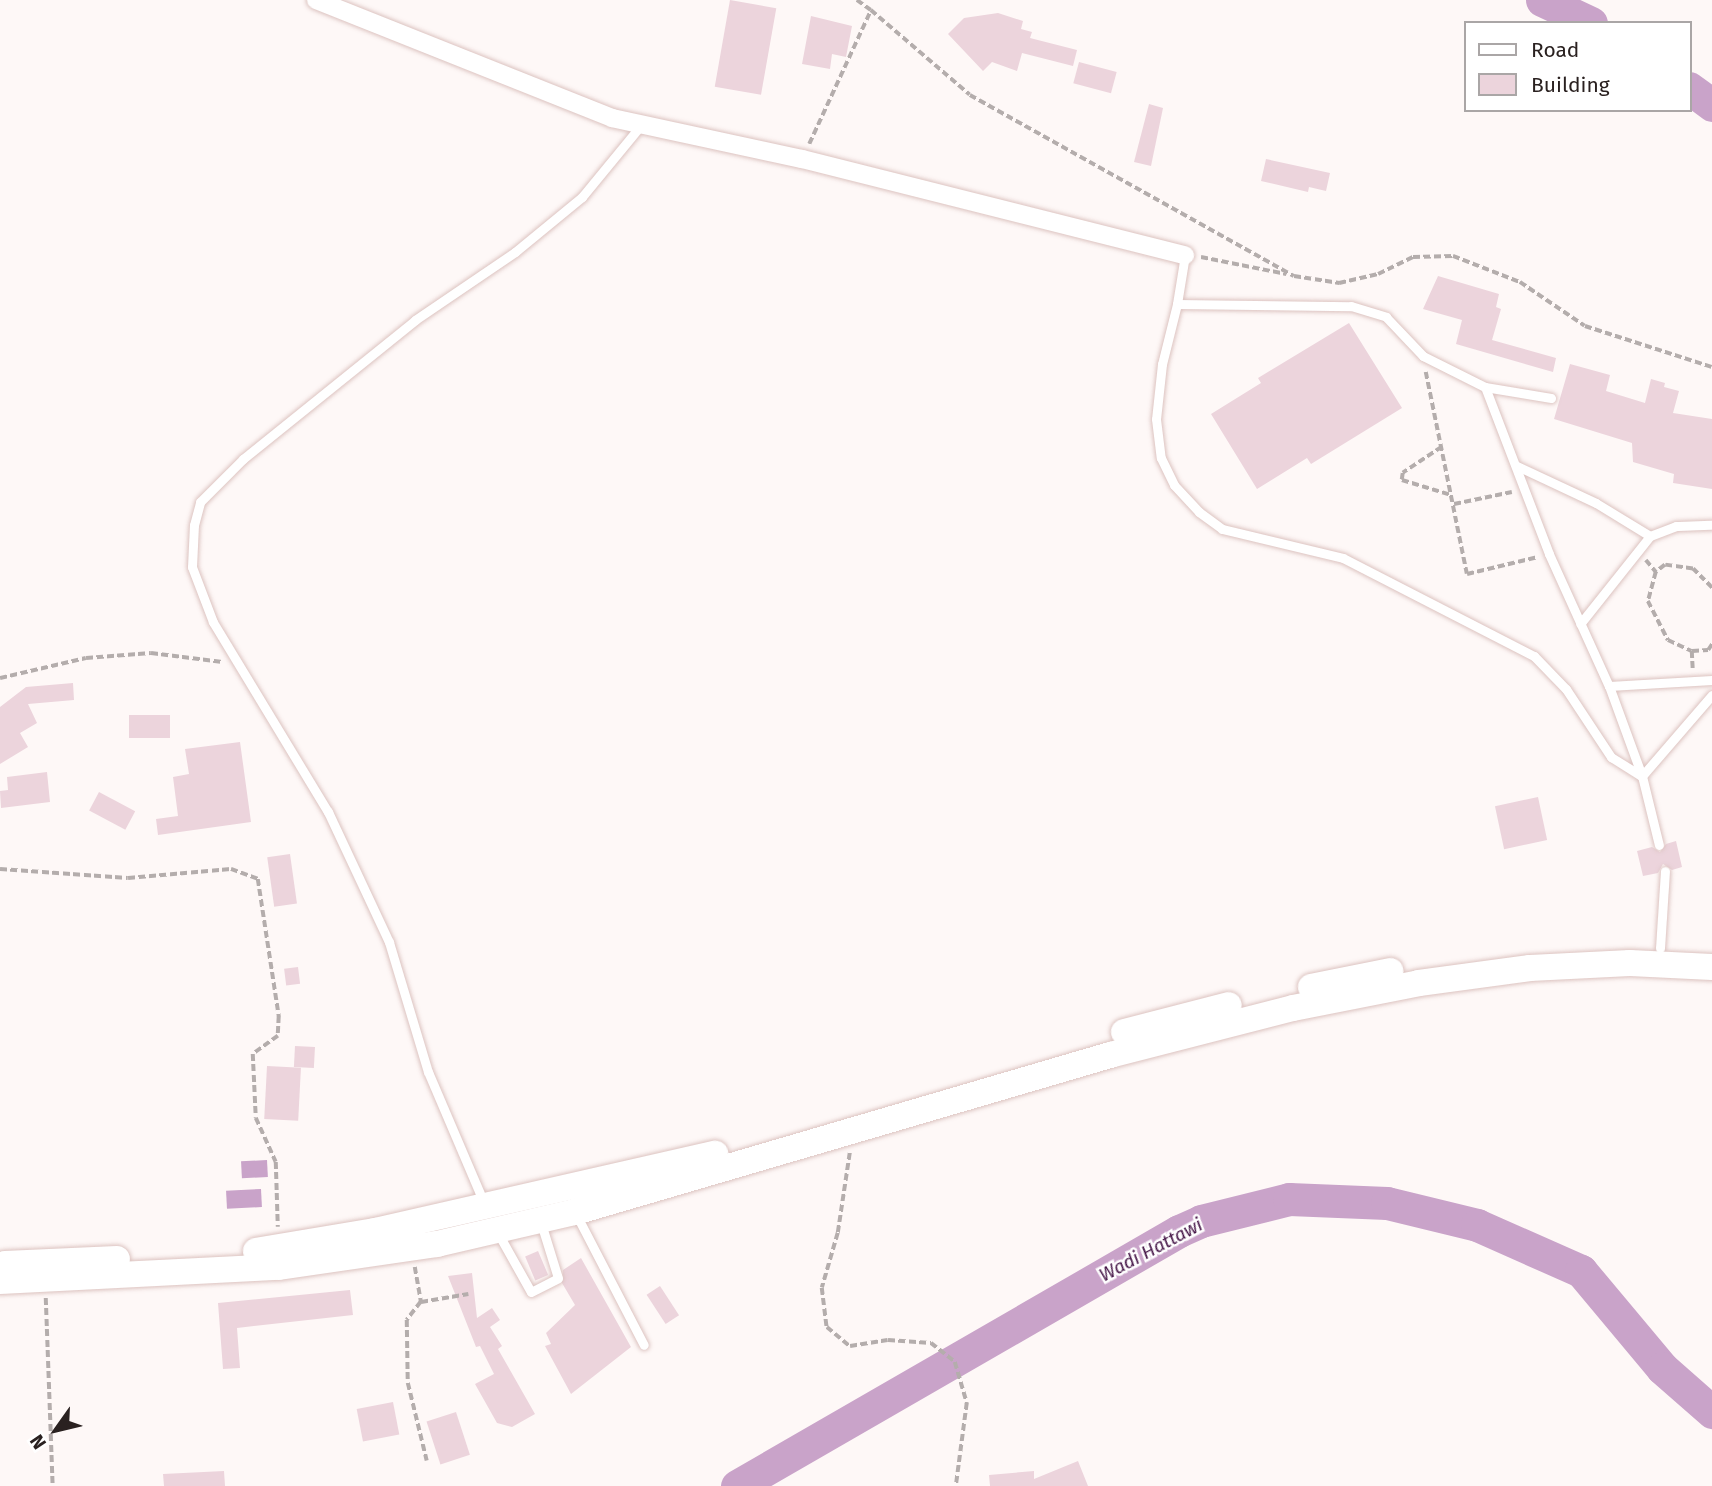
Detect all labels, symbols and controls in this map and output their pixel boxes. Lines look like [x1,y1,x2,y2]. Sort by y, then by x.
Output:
legend [1464,21,1691,112]
text: Road [1531,37,1579,63]
text: Building [1531,72,1610,98]
water label: Wadi Hattawi [1095,1213,1207,1287]
north arrow [21,1395,91,1465]
text: N [25,1430,51,1454]

